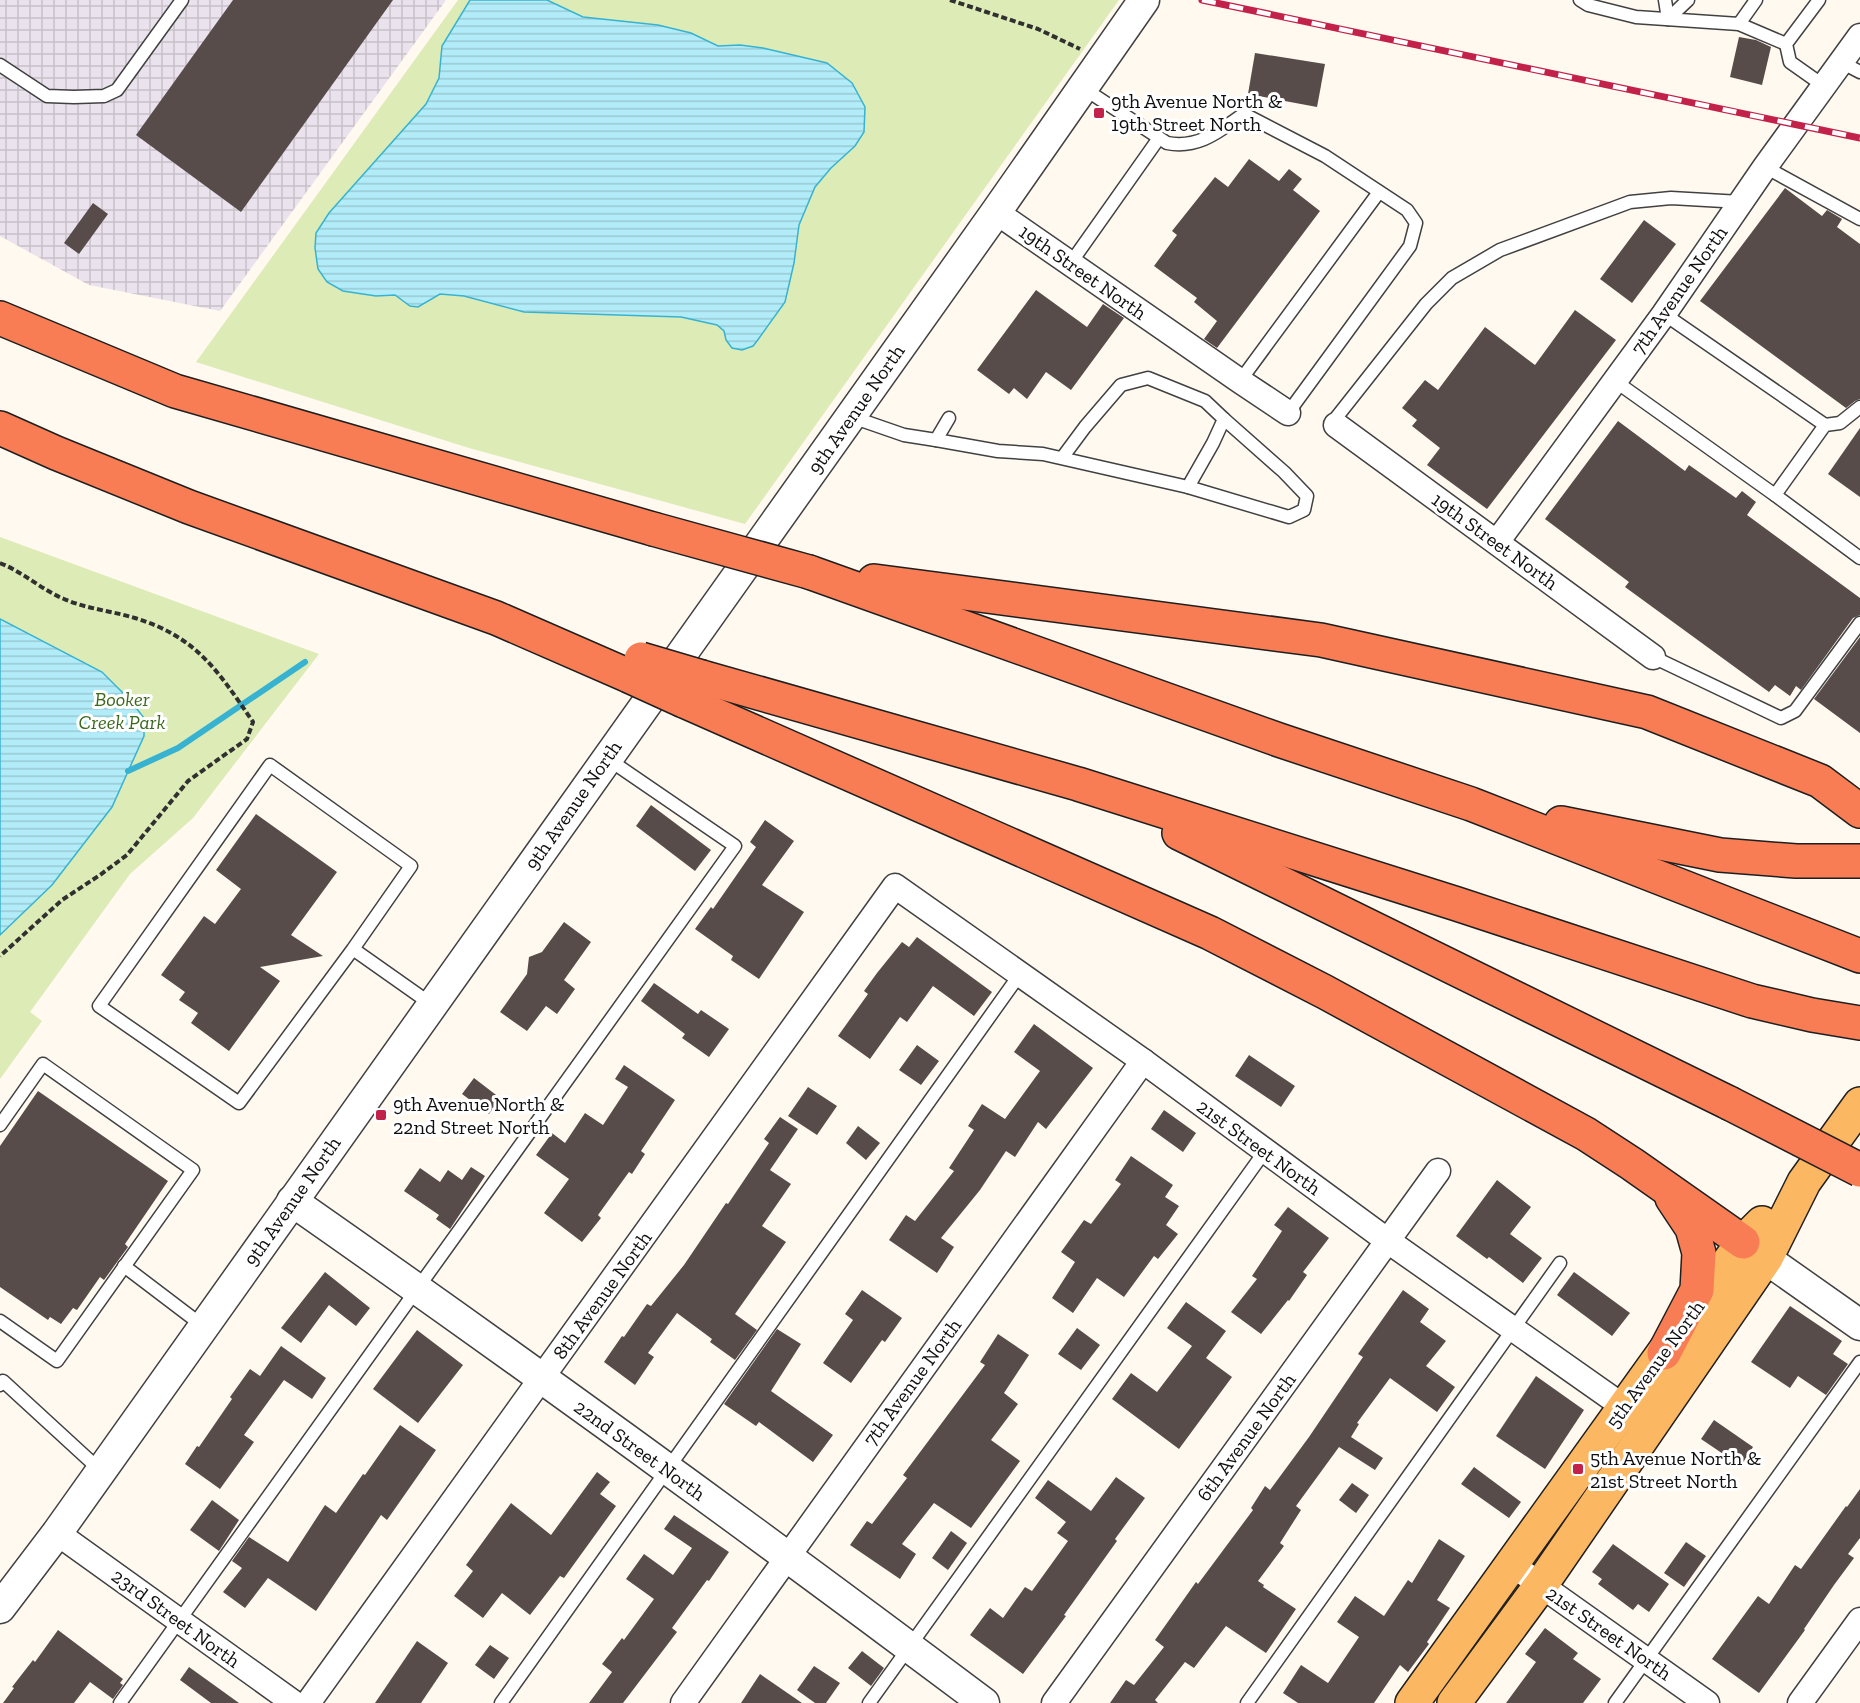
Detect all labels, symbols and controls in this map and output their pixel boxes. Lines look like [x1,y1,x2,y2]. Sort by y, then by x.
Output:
place label: 9th Avenue North & 19th Street North [1111,89,1283,136]
marker: 9th Avenue North & 19th Street North [1092,106,1106,120]
street label: 19th Street North [1015,219,1152,325]
street label: 7th Avenue North [1626,221,1733,359]
street label: 9th Avenue North [802,339,910,478]
street label: 19th Street North [1427,487,1563,595]
park label: Booker Creek Park [79,687,165,734]
street label: 9th Avenue North [519,735,627,874]
place label: 9th Avenue North & 22nd Street North [393,1092,565,1139]
street label: 21st Street North [1192,1094,1326,1201]
marker: 9th Avenue North & 22nd Street North [374,1108,388,1122]
street label: 9th Avenue North [238,1131,346,1270]
street label: 8th Avenue North [547,1226,657,1364]
street label: 5th Avenue North [1601,1295,1710,1433]
street label: 7th Avenue North [858,1313,967,1450]
street label: 6th Avenue North [1191,1368,1301,1506]
street label: 22nd Street North [570,1394,711,1506]
place label: 5th Avenue North & 21st Street North [1590,1446,1761,1493]
marker: 5th Avenue North & 21st Street North [1571,1462,1585,1476]
street label: 23rd Street North [107,1563,246,1673]
street label: 21st Street North [1542,1581,1677,1686]

